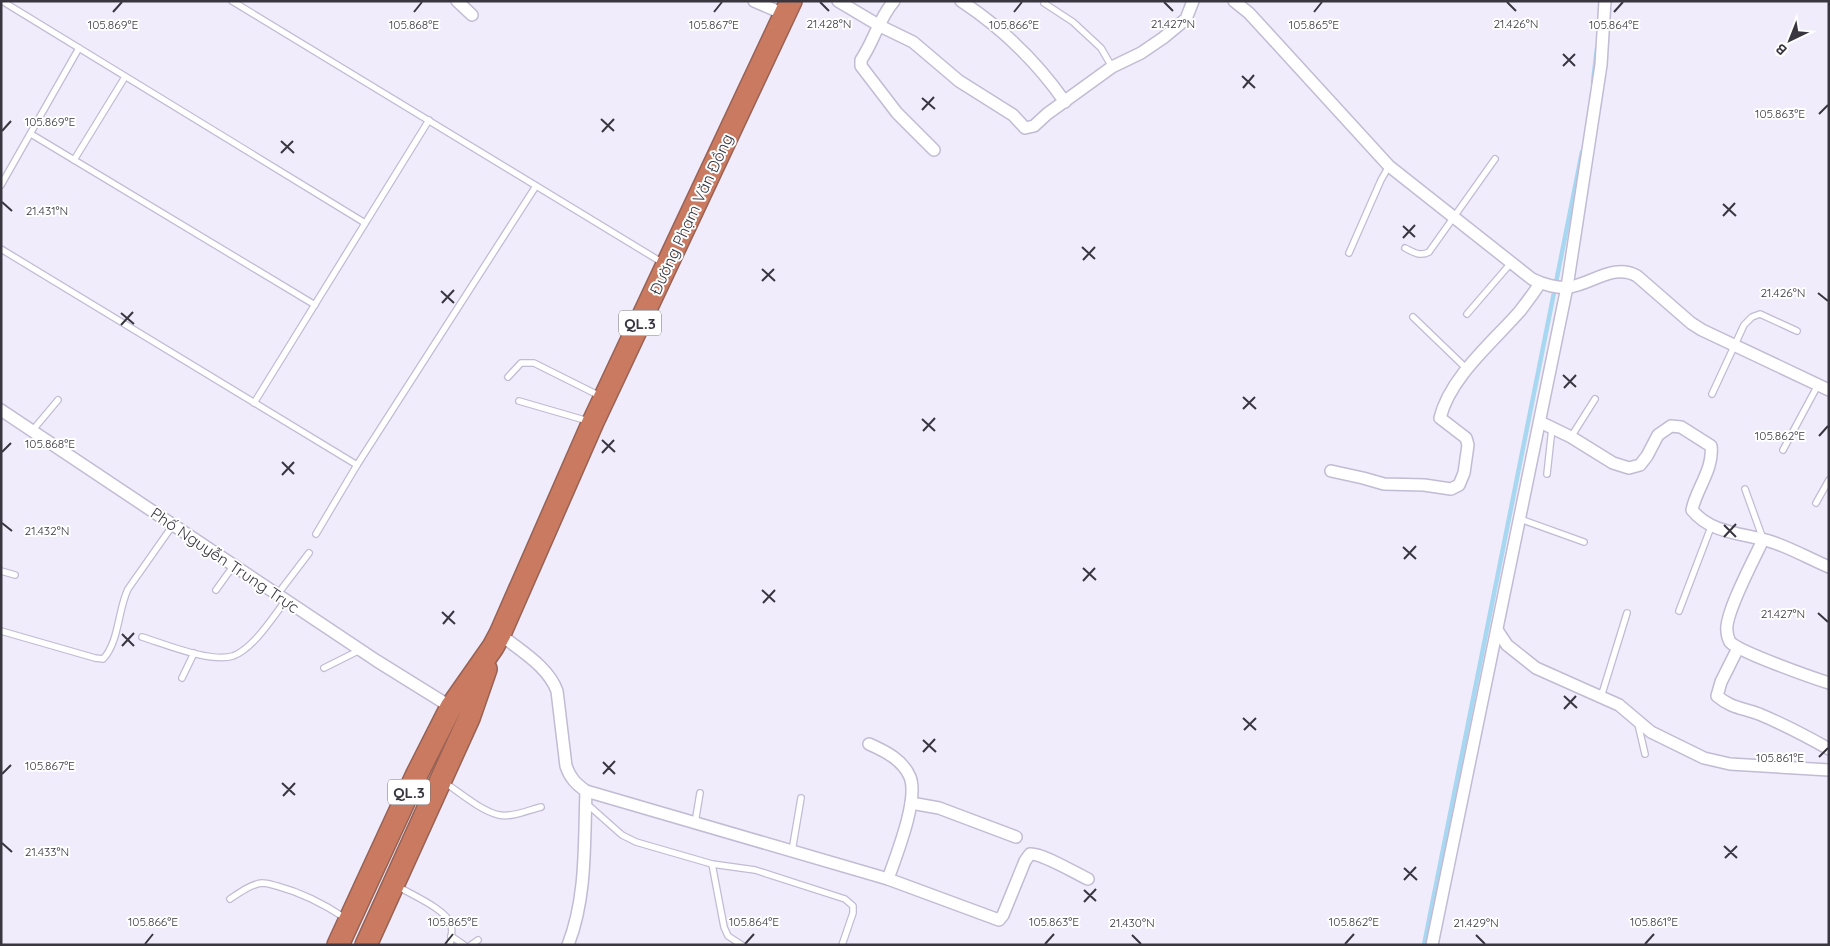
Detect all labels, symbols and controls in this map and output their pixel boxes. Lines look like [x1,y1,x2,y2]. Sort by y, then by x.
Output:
north arrow [1765,15,1815,65]
text: 21.428°N [806,16,852,31]
text: 21.427°N [1151,16,1195,31]
text: 21.426°N [1493,16,1539,31]
text: 105.869°E [88,17,138,32]
text: 105.868°E [389,17,439,32]
text: 105.867°E [689,17,739,32]
text: 105.866°E [989,17,1039,32]
text: 105.865°E [1289,17,1339,32]
text: 105.864°E [1589,17,1639,32]
text: B [1772,40,1791,59]
text: 105.863°E [1755,106,1805,121]
text: 105.869°E [25,114,75,129]
street label: Đường Phạm Văn Đồng [645,130,737,298]
text: 21.431°N [26,203,68,218]
text: 21.426°N [1760,285,1806,300]
road number: QL.3 [619,310,661,336]
text: 105.862°E [1755,428,1805,443]
text: 105.868°E [25,436,75,451]
street label: Phố Nguyễn Trung Trực [147,503,303,617]
text: 21.432°N [25,523,69,538]
text: 21.427°N [1761,606,1805,621]
text: 105.861°E [1756,750,1804,765]
text: 105.867°E [25,758,75,773]
road number: QL.3 [388,780,430,804]
text: 21.433°N [25,844,69,859]
text: 105.866°E [128,914,178,929]
text: 105.865°E [428,914,478,929]
text: 105.864°E [729,914,779,929]
text: 105.863°E [1029,914,1079,929]
text: 105.862°E [1329,914,1379,929]
text: 105.861°E [1630,914,1678,929]
text: 21.430°N [1109,915,1155,930]
text: 21.429°N [1453,915,1499,930]

